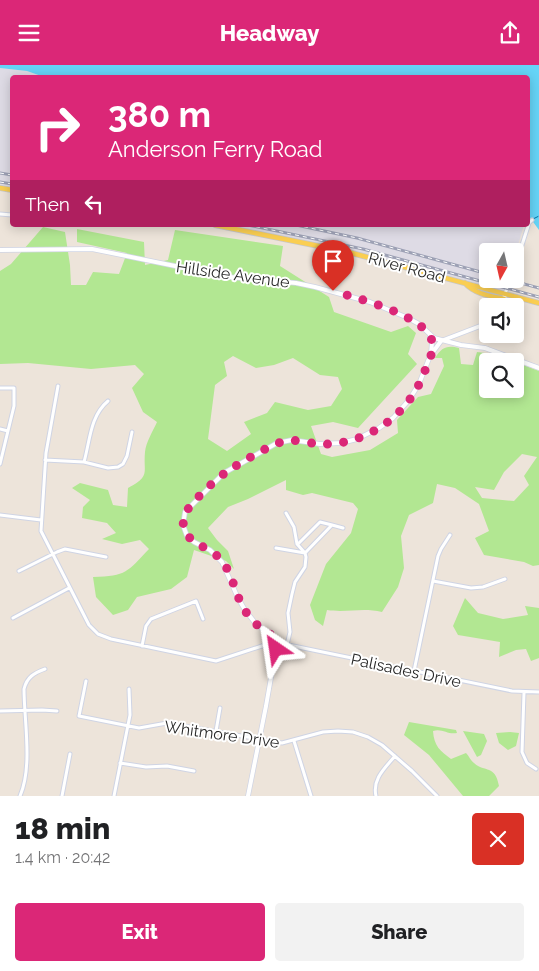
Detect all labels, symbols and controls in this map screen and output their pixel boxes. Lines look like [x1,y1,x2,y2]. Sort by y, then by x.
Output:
icon: menu [15,19,43,47]
icon: share [496,19,524,47]
text: Headway [220,20,319,46]
text: 380 m [108,94,211,135]
icon: right [25,95,90,160]
text: Anderson Ferry Road [108,136,322,162]
icon: left [80,190,108,218]
text: Then [25,193,70,215]
pin [312,240,354,291]
north arrow [479,243,524,287]
map controls [479,243,524,398]
icon: arrive [319,247,347,275]
street label: River Road [366,248,448,287]
street label: Hillside Avenue [175,257,291,292]
button: sound [479,298,524,343]
button: search [479,353,524,398]
position arrow [249,622,301,674]
street label: Palisades Drive [349,650,463,691]
street label: Whitmore Drive [163,717,281,752]
text: 18 min [15,811,110,846]
button: close [472,813,524,865]
text: 1.4 km · 20:42 [15,848,110,867]
button: Exit [15,903,265,961]
button: Share [275,903,524,961]

